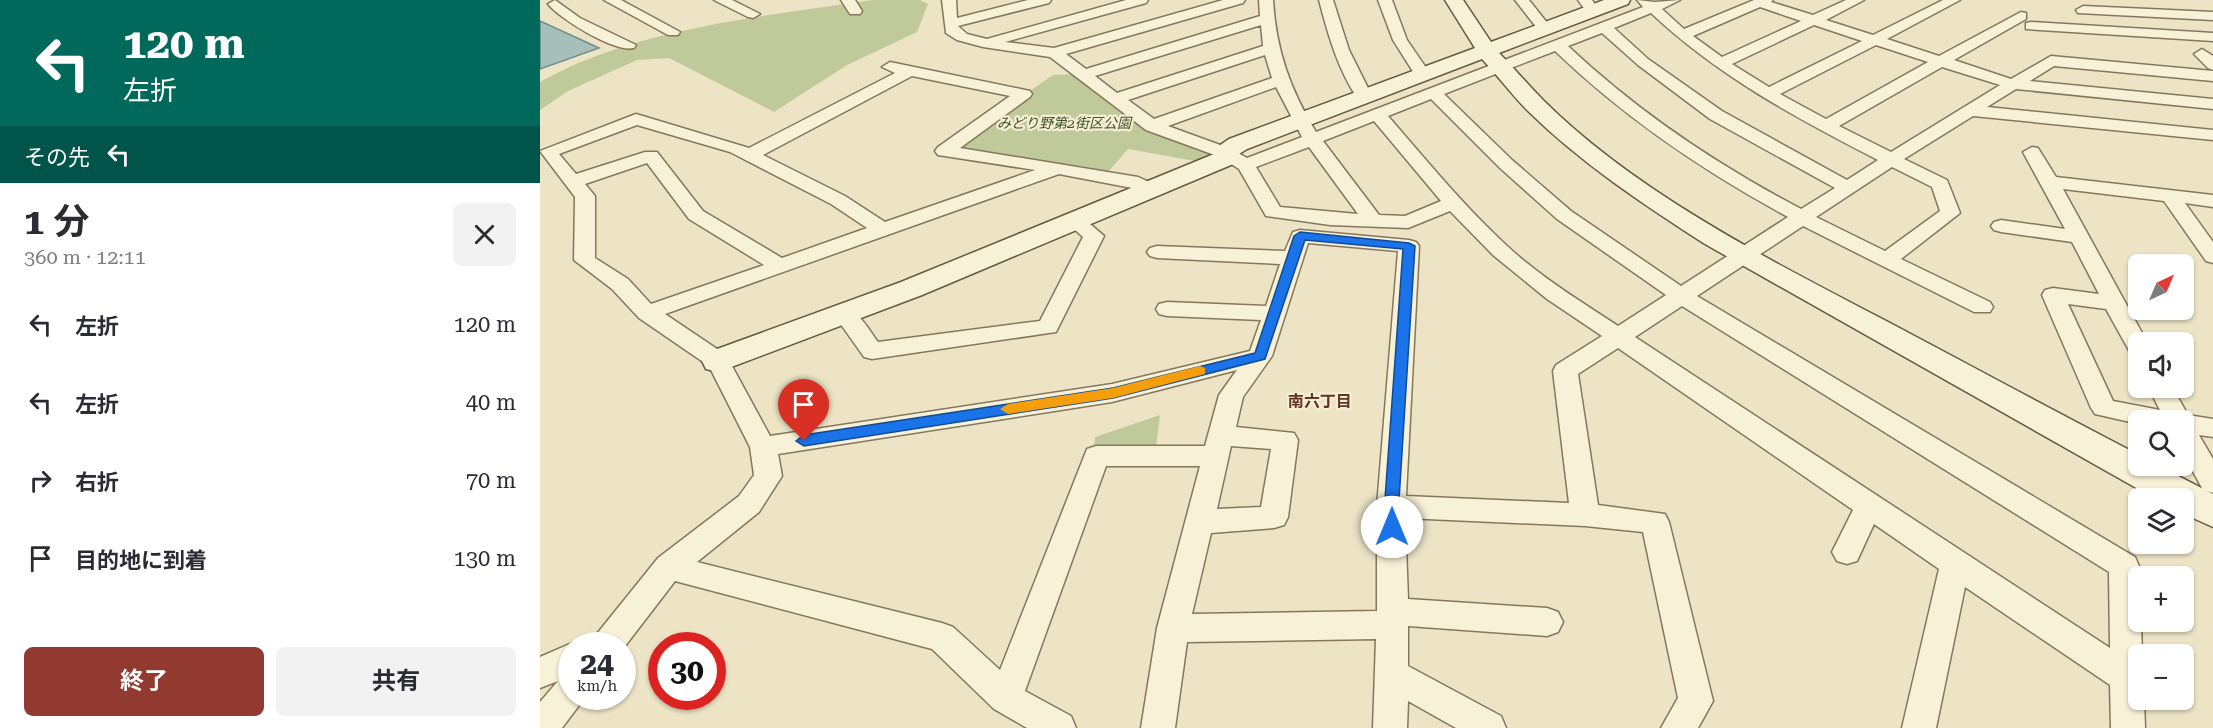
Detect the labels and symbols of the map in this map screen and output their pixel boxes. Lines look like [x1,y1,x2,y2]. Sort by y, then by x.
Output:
park label: みどり野第2街区公園 [997,115,1133,131]
north arrow [2128,254,2194,320]
pin [778,379,829,441]
district label: 南六丁目 [1288,392,1352,411]
position arrow [1360,495,1424,559]
speed limit sign: 30 [648,632,726,710]

